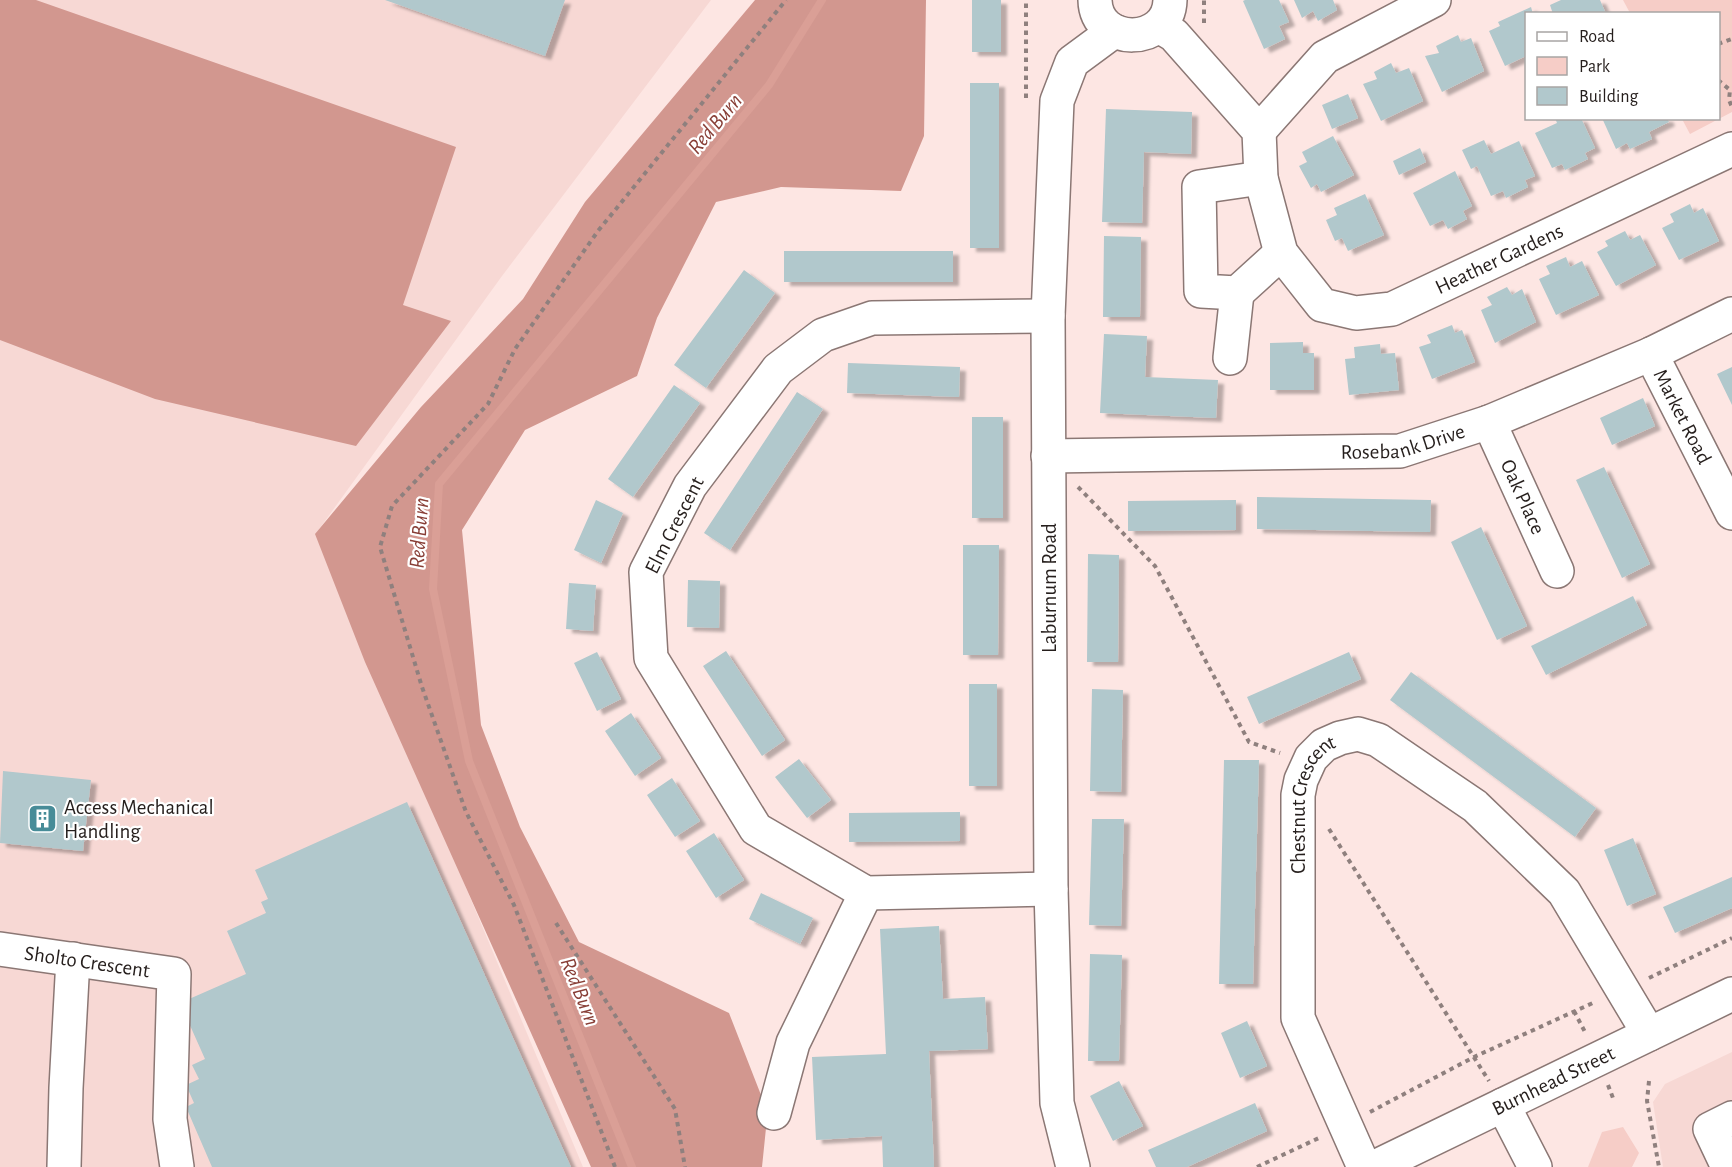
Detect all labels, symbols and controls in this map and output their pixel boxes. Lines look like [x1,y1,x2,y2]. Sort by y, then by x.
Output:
legend [1525,12,1720,120]
text: Road [1579,28,1615,46]
text: Park [1579,58,1611,76]
text: Building [1579,88,1639,106]
water label: Red Burn [683,89,746,158]
street label: Heather Gardens [1432,220,1566,298]
street label: Market Road [1649,366,1715,468]
street label: Rosebank Drive [1341,421,1467,463]
street label: Oak Place [1496,456,1549,537]
street label: Elm Crescent [641,473,708,577]
water label: Red Burn [406,497,432,569]
street label: Laburnum Road [1039,523,1060,653]
street label: Chestnut Crescent [1288,731,1339,874]
place label: Access Mechanical Handling [64,797,214,842]
building icon: Access Mechanical Handling [27,803,59,835]
street label: Sholto Crescent [23,943,151,981]
water label: Red Burn [557,954,604,1028]
street label: Burnhead Street [1489,1042,1618,1120]

